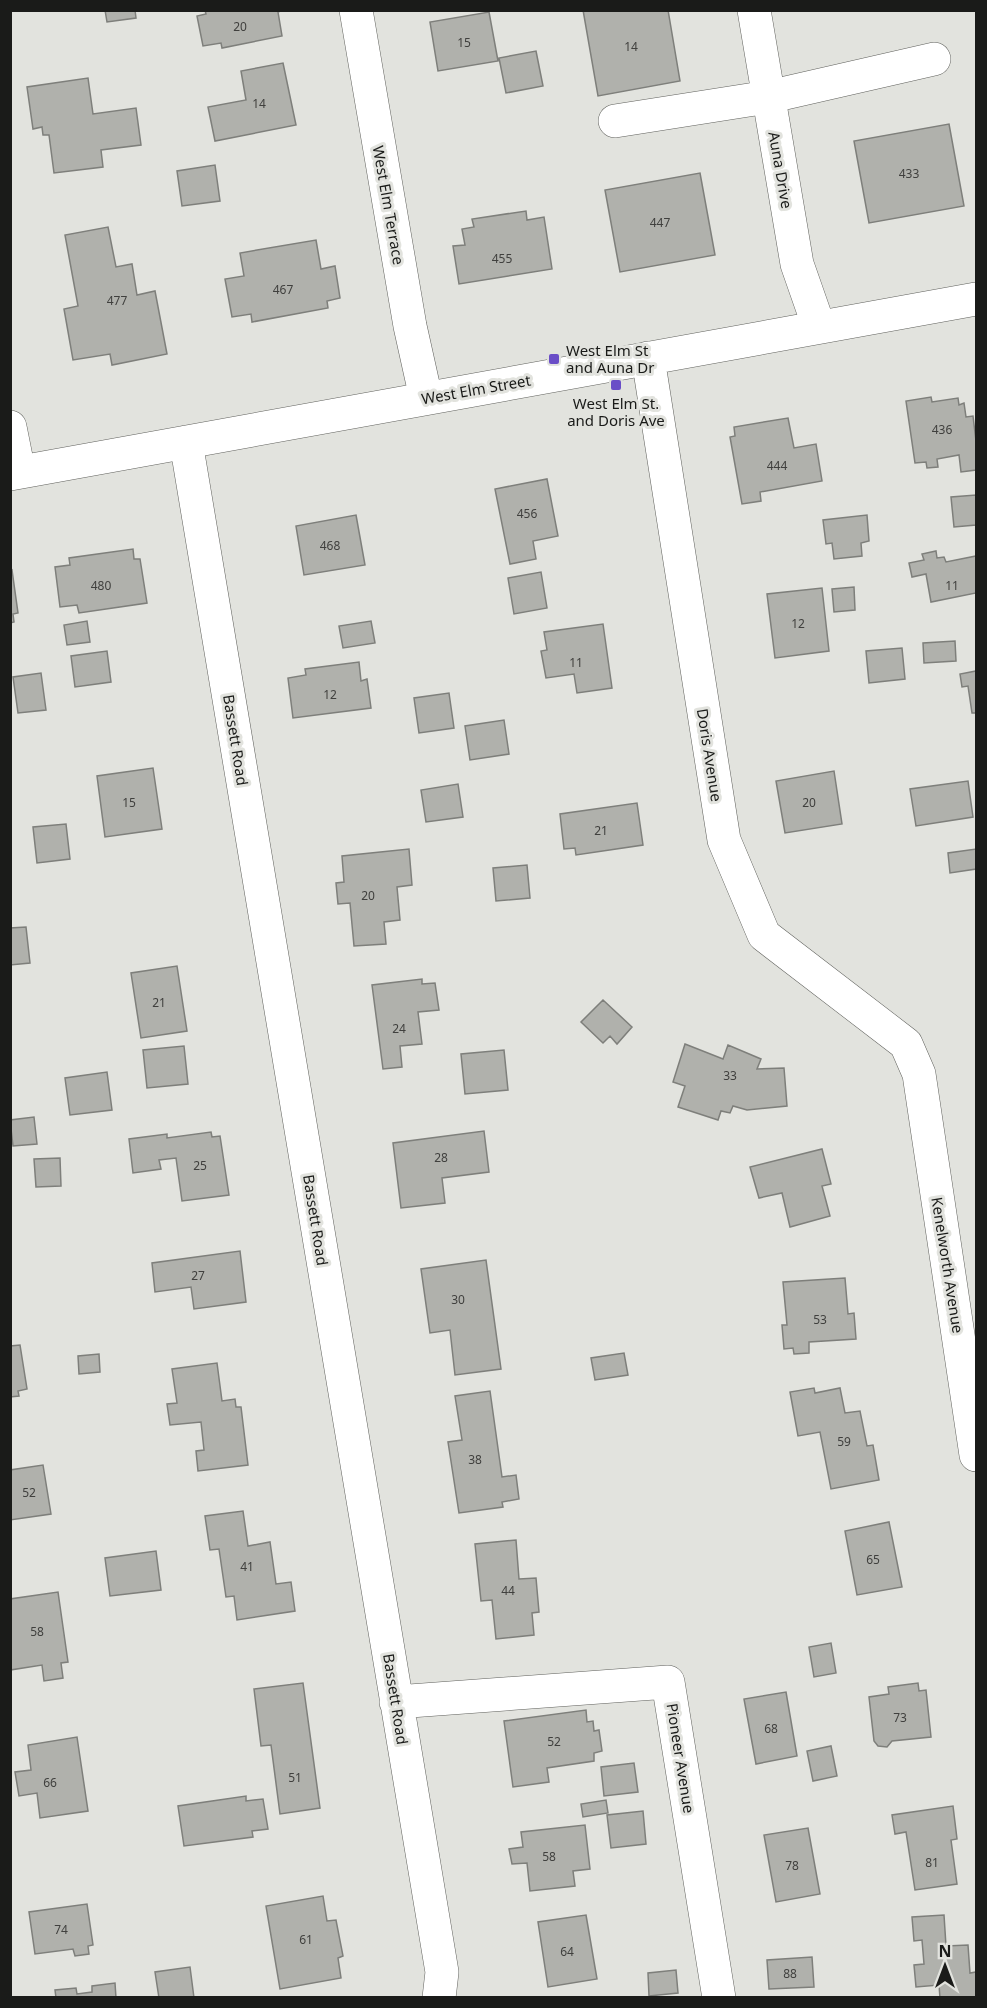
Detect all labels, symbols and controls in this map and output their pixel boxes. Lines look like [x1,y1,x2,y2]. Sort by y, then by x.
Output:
house number: 20 [233,18,247,35]
house number: 15 [457,34,471,51]
house number: 14 [624,38,638,55]
house number: 14 [252,95,266,112]
street label: Auna Drive [764,130,798,210]
street label: West Elm Terrace [369,144,409,266]
house number: 433 [899,165,919,182]
house number: 447 [650,214,670,231]
house number: 455 [492,250,512,267]
house number: 467 [273,281,293,298]
house number: 477 [107,292,127,309]
place label: West Elm St and Auna Dr [566,340,654,377]
marker: West Elm St and Auna Dr [547,352,561,366]
street label: West Elm Street [420,369,533,408]
marker: West Elm St. and Doris Ave [609,378,623,392]
place label: West Elm St. and Doris Ave [567,393,665,430]
house number: 436 [932,421,952,438]
house number: 444 [767,457,787,474]
house number: 456 [517,505,537,522]
house number: 468 [320,537,340,554]
house number: 480 [91,577,111,594]
house number: 11 [945,577,959,594]
house number: 12 [791,615,805,632]
house number: 11 [569,654,583,671]
house number: 12 [323,686,337,703]
street label: Bassett Road [219,693,253,787]
street label: Doris Avenue [693,707,727,803]
house number: 15 [122,794,136,811]
house number: 20 [802,794,816,811]
house number: 21 [594,822,608,839]
house number: 20 [361,887,375,904]
house number: 21 [152,994,166,1011]
house number: 24 [392,1020,406,1037]
house number: 33 [723,1067,737,1084]
house number: 28 [434,1149,448,1166]
house number: 25 [193,1157,207,1174]
street label: Bassett Road [299,1173,333,1267]
street label: Kenelworth Avenue [927,1195,969,1335]
house number: 27 [191,1267,205,1284]
house number: 30 [451,1291,465,1308]
house number: 53 [813,1311,827,1328]
house number: 59 [837,1433,851,1450]
house number: 38 [468,1451,482,1468]
house number: 52 [22,1484,36,1501]
house number: 65 [866,1551,880,1568]
house number: 41 [240,1558,254,1575]
house number: 44 [501,1582,515,1599]
house number: 58 [30,1623,44,1640]
street label: Bassett Road [379,1652,413,1746]
street label: Pioneer Avenue [662,1702,700,1814]
house number: 73 [893,1709,907,1726]
house number: 68 [764,1720,778,1737]
house number: 52 [547,1733,561,1750]
house number: 51 [288,1769,302,1786]
house number: 66 [43,1774,57,1791]
house number: 58 [542,1848,556,1865]
house number: 81 [925,1854,939,1871]
house number: 78 [785,1857,799,1874]
house number: 74 [54,1921,68,1938]
house number: 61 [299,1931,313,1948]
north arrow [915,1936,975,1996]
text: N [938,1940,952,1962]
house number: 64 [560,1943,574,1960]
house number: 88 [783,1965,797,1982]

